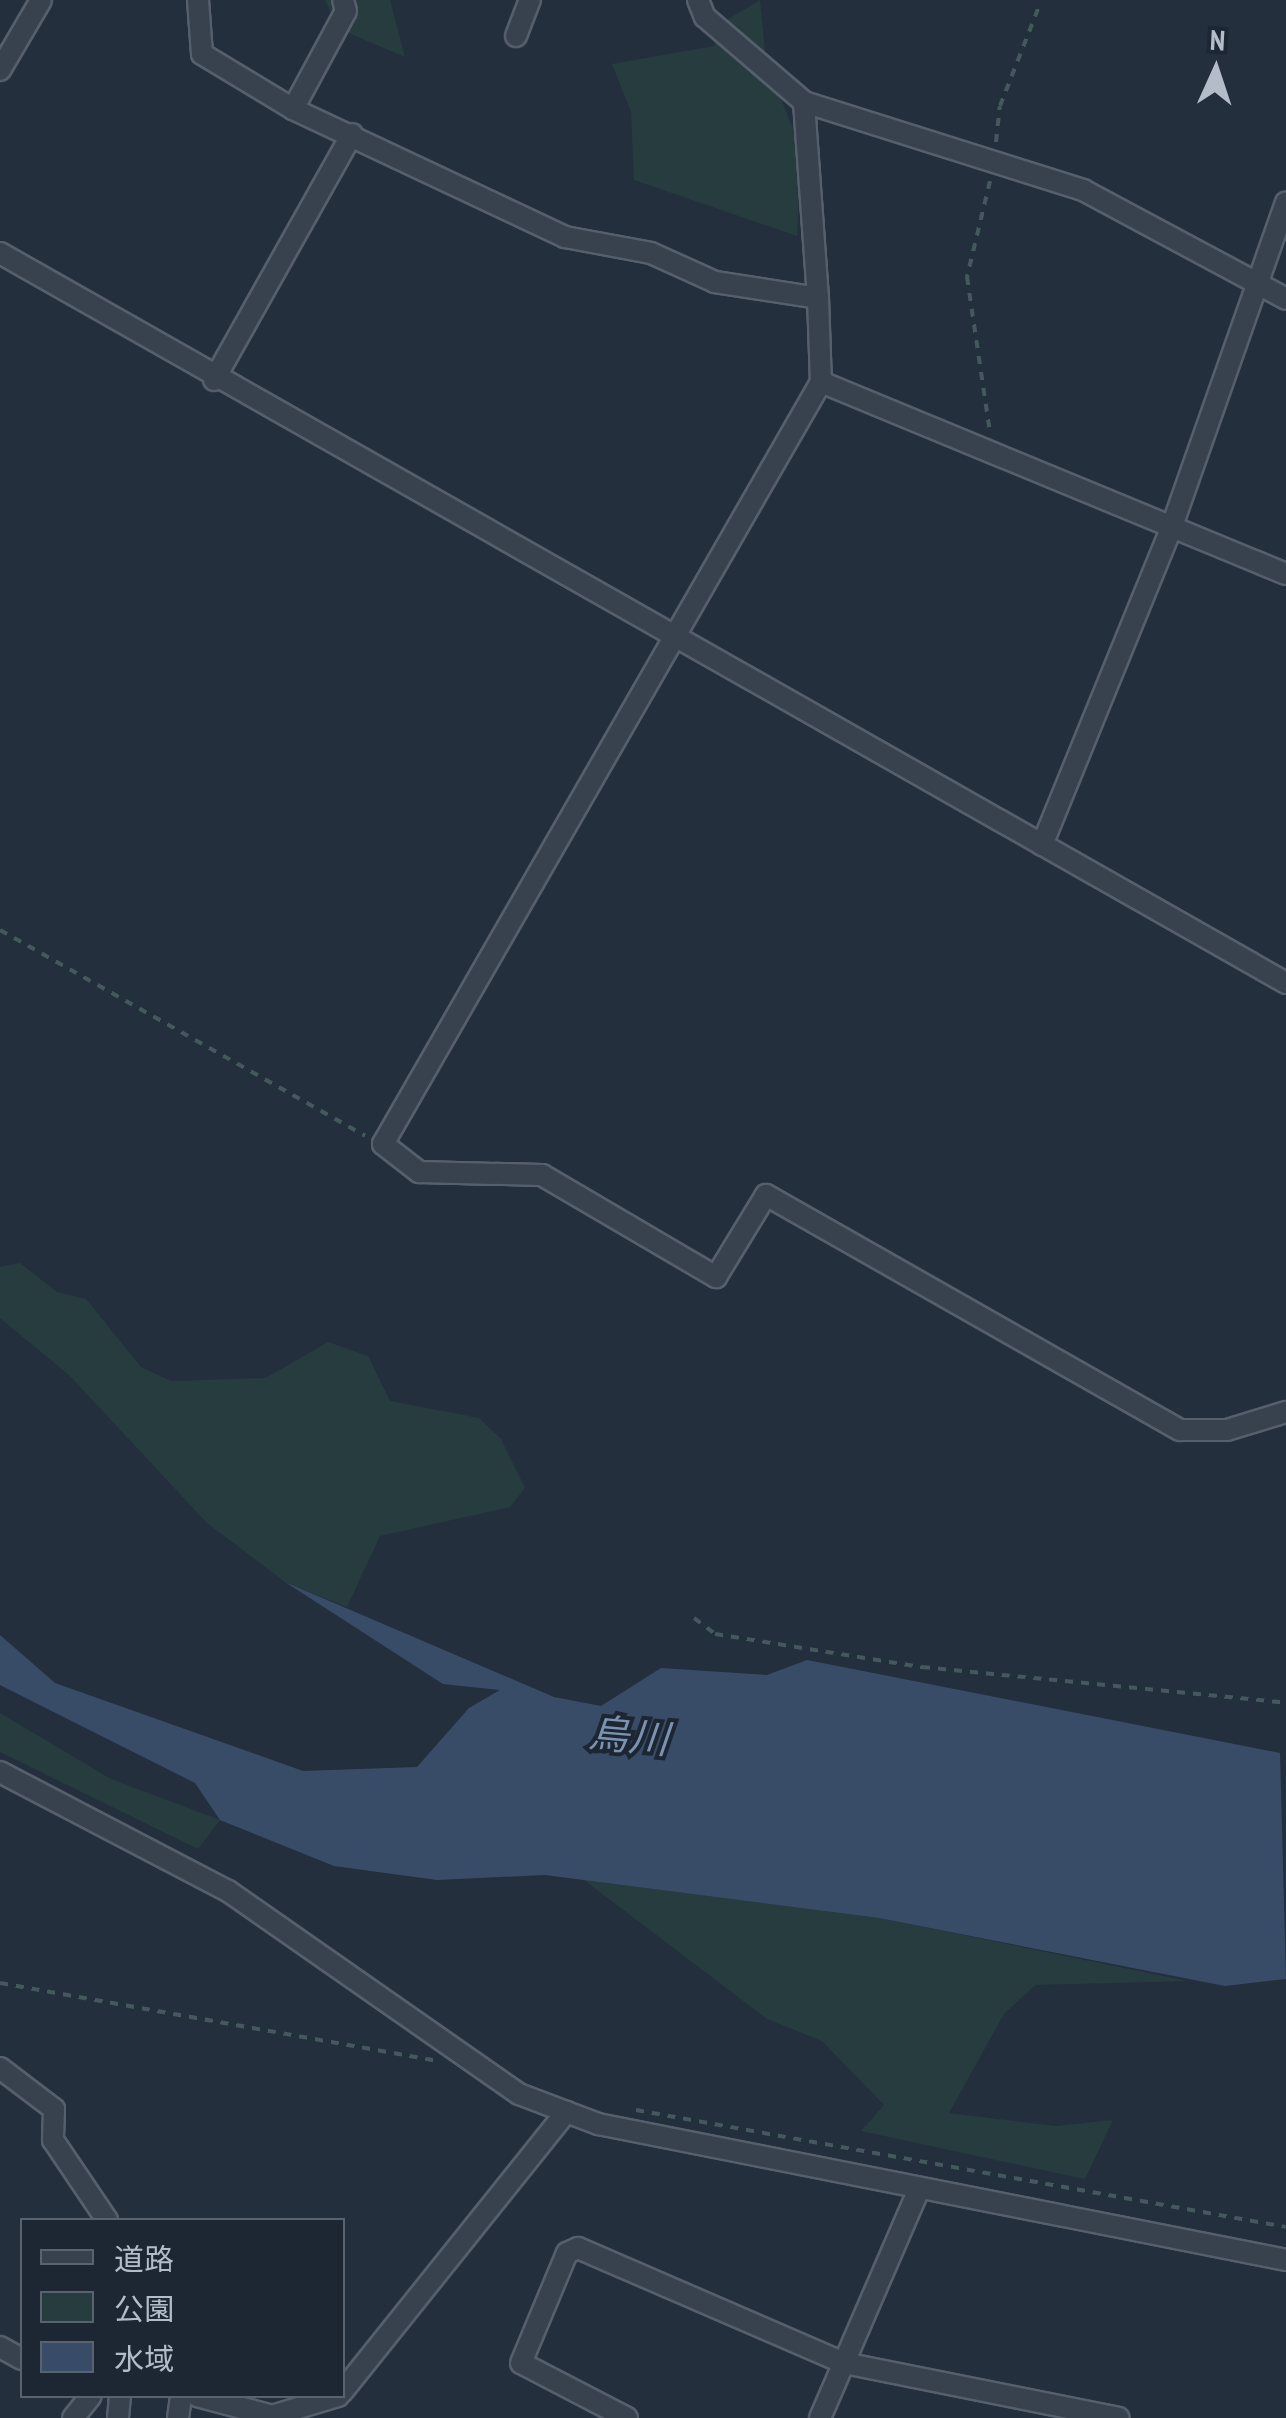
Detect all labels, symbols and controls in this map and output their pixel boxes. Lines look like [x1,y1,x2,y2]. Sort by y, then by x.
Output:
north arrow [1166,20,1266,120]
text: N [1209,21,1226,58]
water label: 烏川 [587,1708,671,1762]
legend [20,2218,345,2398]
text: 道路 [114,2239,174,2278]
text: 公園 [114,2289,174,2328]
text: 水域 [114,2339,174,2378]

